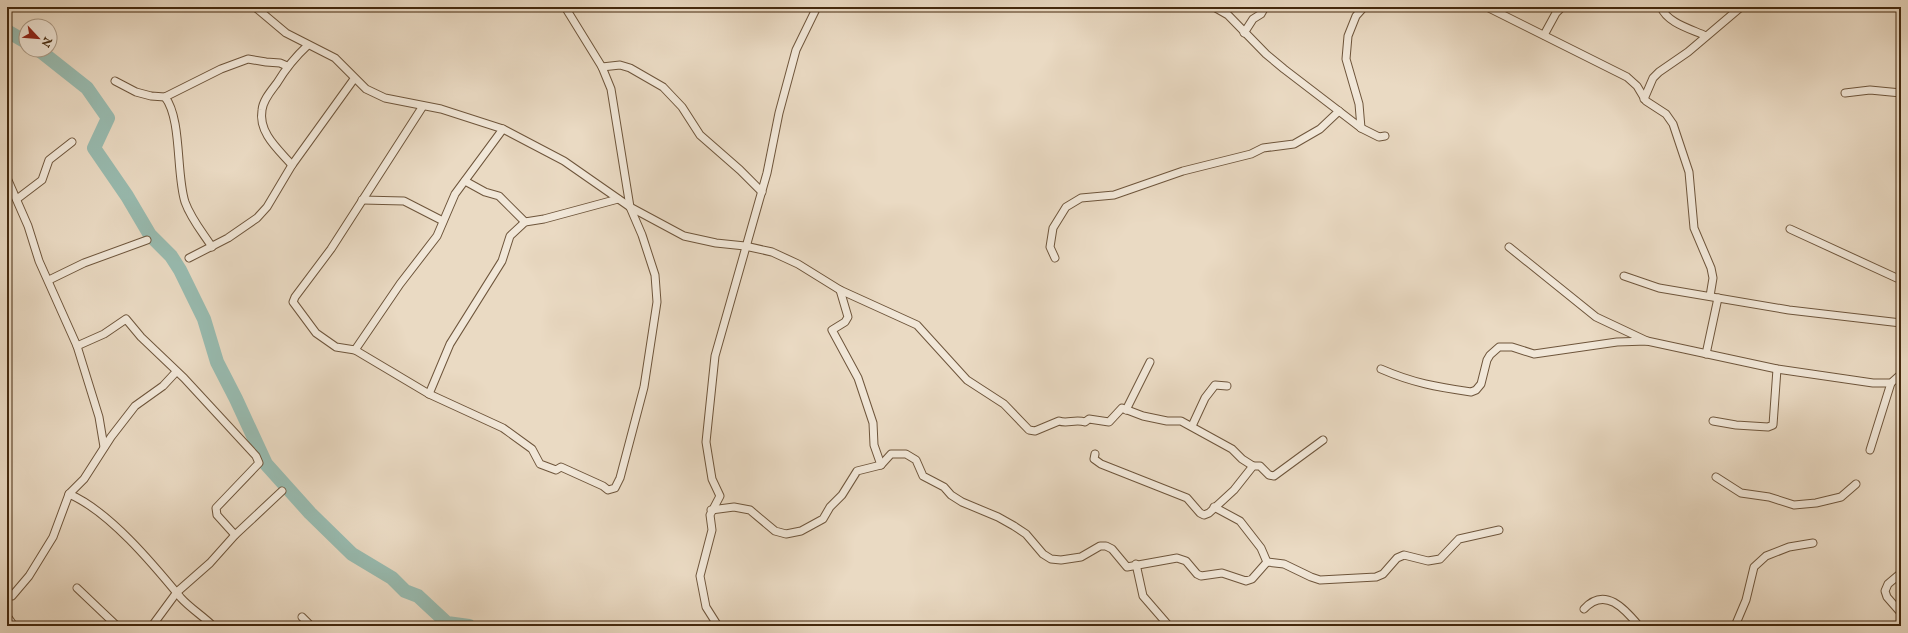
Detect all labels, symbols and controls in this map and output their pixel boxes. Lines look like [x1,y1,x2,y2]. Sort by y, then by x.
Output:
north arrow [18,18,58,58]
text: N [38,34,55,50]

